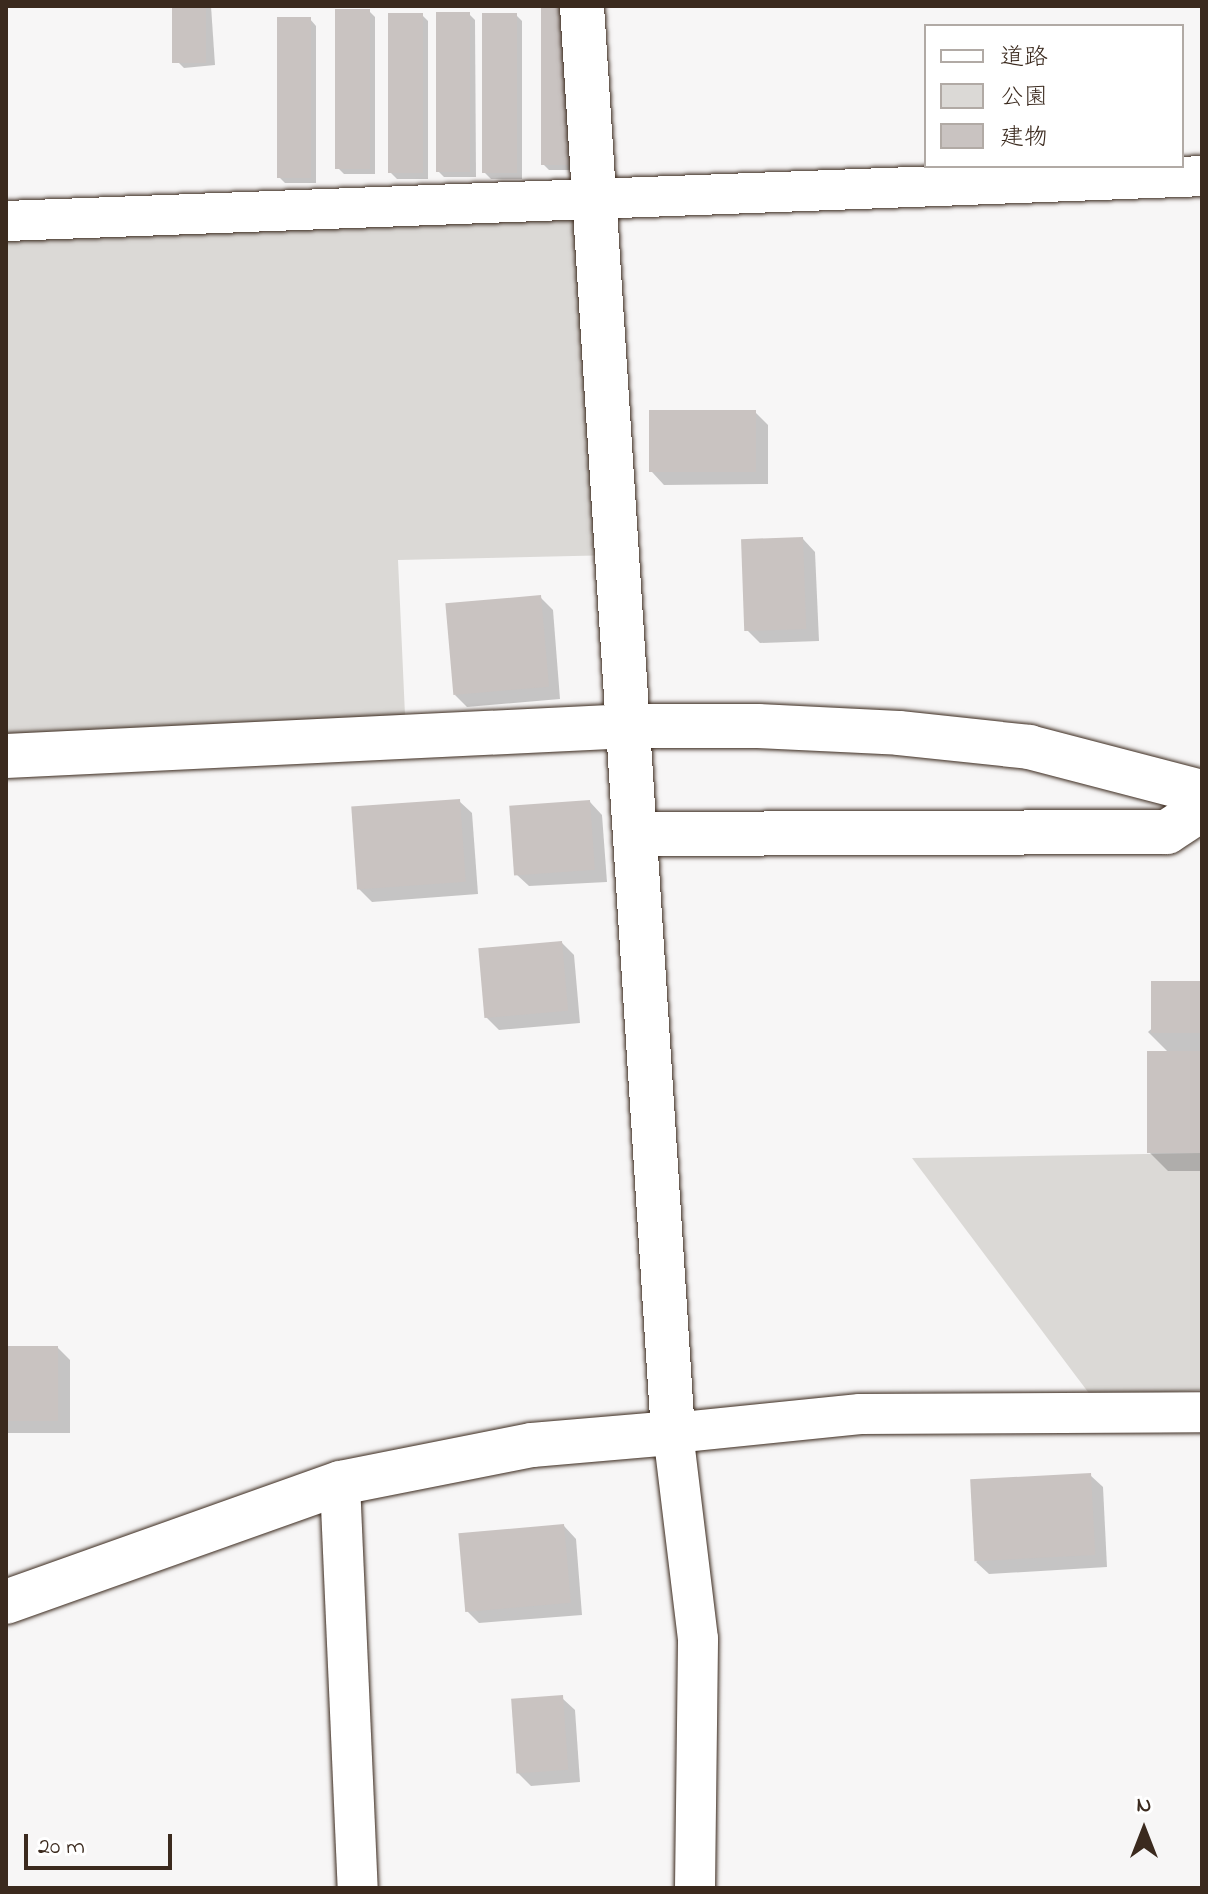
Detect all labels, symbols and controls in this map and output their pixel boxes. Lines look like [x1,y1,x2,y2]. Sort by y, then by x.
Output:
legend [924,24,1184,168]
text: 道路 [1000,41,1048,76]
text: 公園 [1000,81,1048,116]
text: 建物 [1000,121,1048,156]
north arrow [1104,1790,1184,1870]
text: N [1137,1790,1151,1822]
scale bar [28,1818,176,1868]
text: 20 m [38,1830,85,1865]

